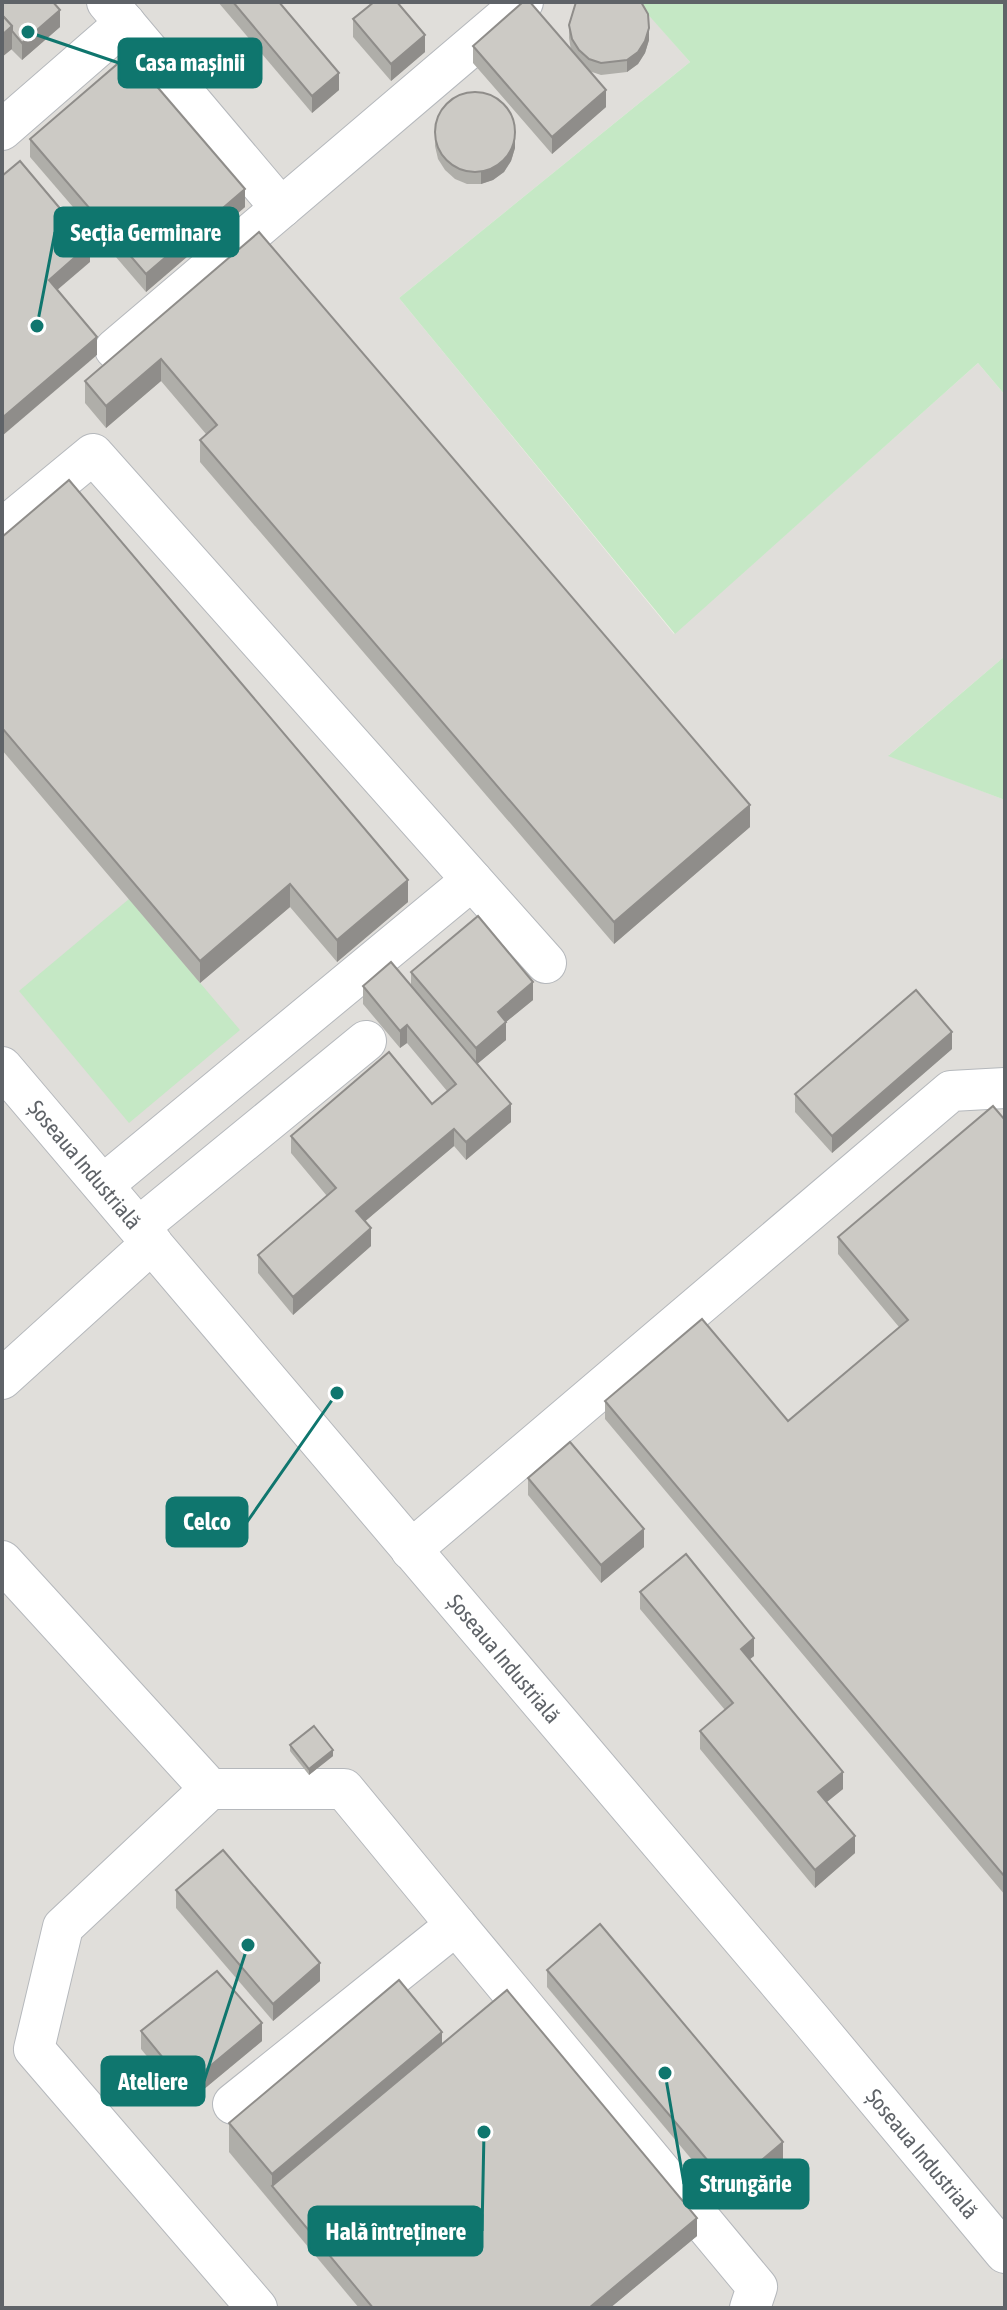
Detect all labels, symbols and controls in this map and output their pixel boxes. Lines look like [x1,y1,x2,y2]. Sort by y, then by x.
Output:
callout: Casa mașinii [119,39,261,87]
text: Casa mașinii [135,49,245,77]
callout: Secția Germinare [55,208,238,256]
text: Secția Germinare [71,219,222,247]
street label: Șoseaua Industrială [23,1095,147,1234]
callout: Celco [167,1498,247,1546]
text: Celco [183,1508,231,1535]
street label: Șoseaua Industrială [442,1589,566,1728]
callout: Ateliere [102,2057,204,2105]
text: Ateliere [117,2068,188,2095]
street label: Șoseaua Industrială [861,2084,984,2224]
callout: Strungărie [684,2160,808,2208]
text: Strungărie [700,2170,792,2197]
callout: Hală întreținere [309,2207,482,2255]
text: Hală întreținere [326,2218,467,2246]

